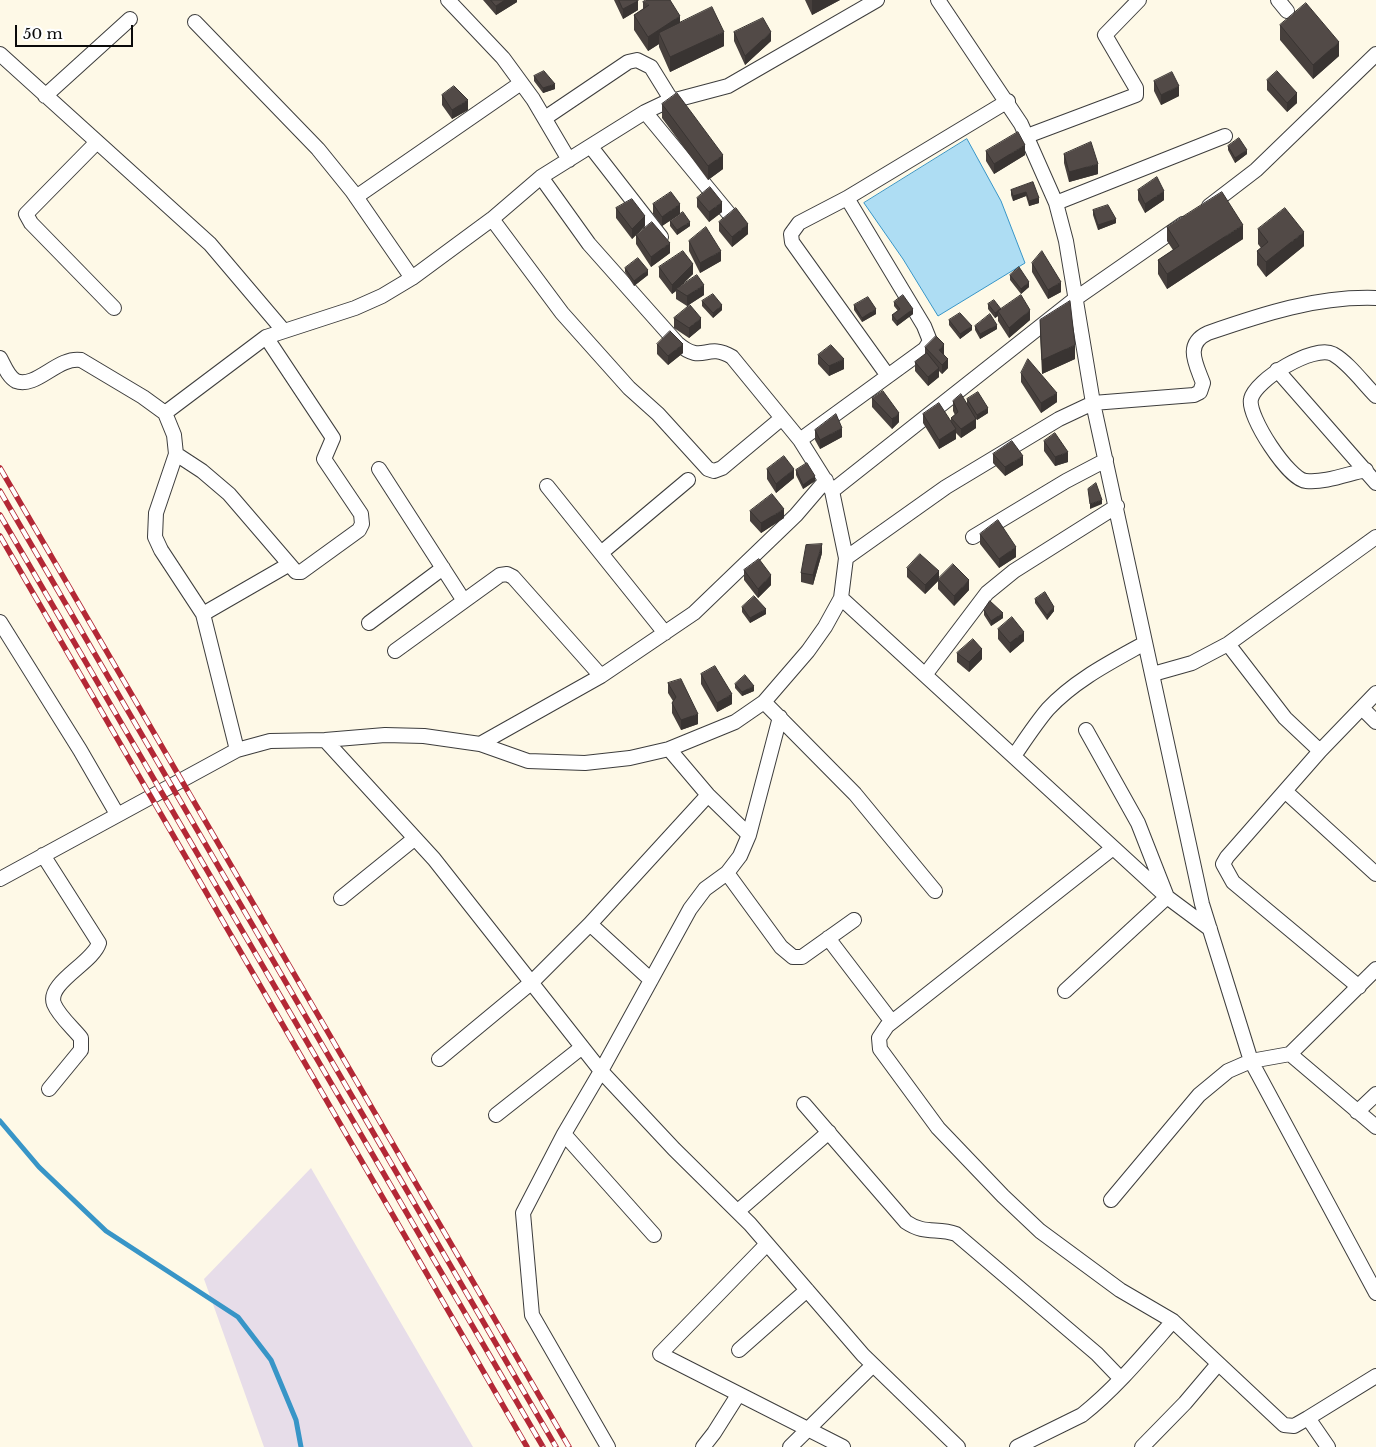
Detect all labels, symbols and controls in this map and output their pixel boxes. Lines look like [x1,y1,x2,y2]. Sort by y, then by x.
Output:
scale bar [18,15,135,47]
text: 50 m [23,24,63,43]

